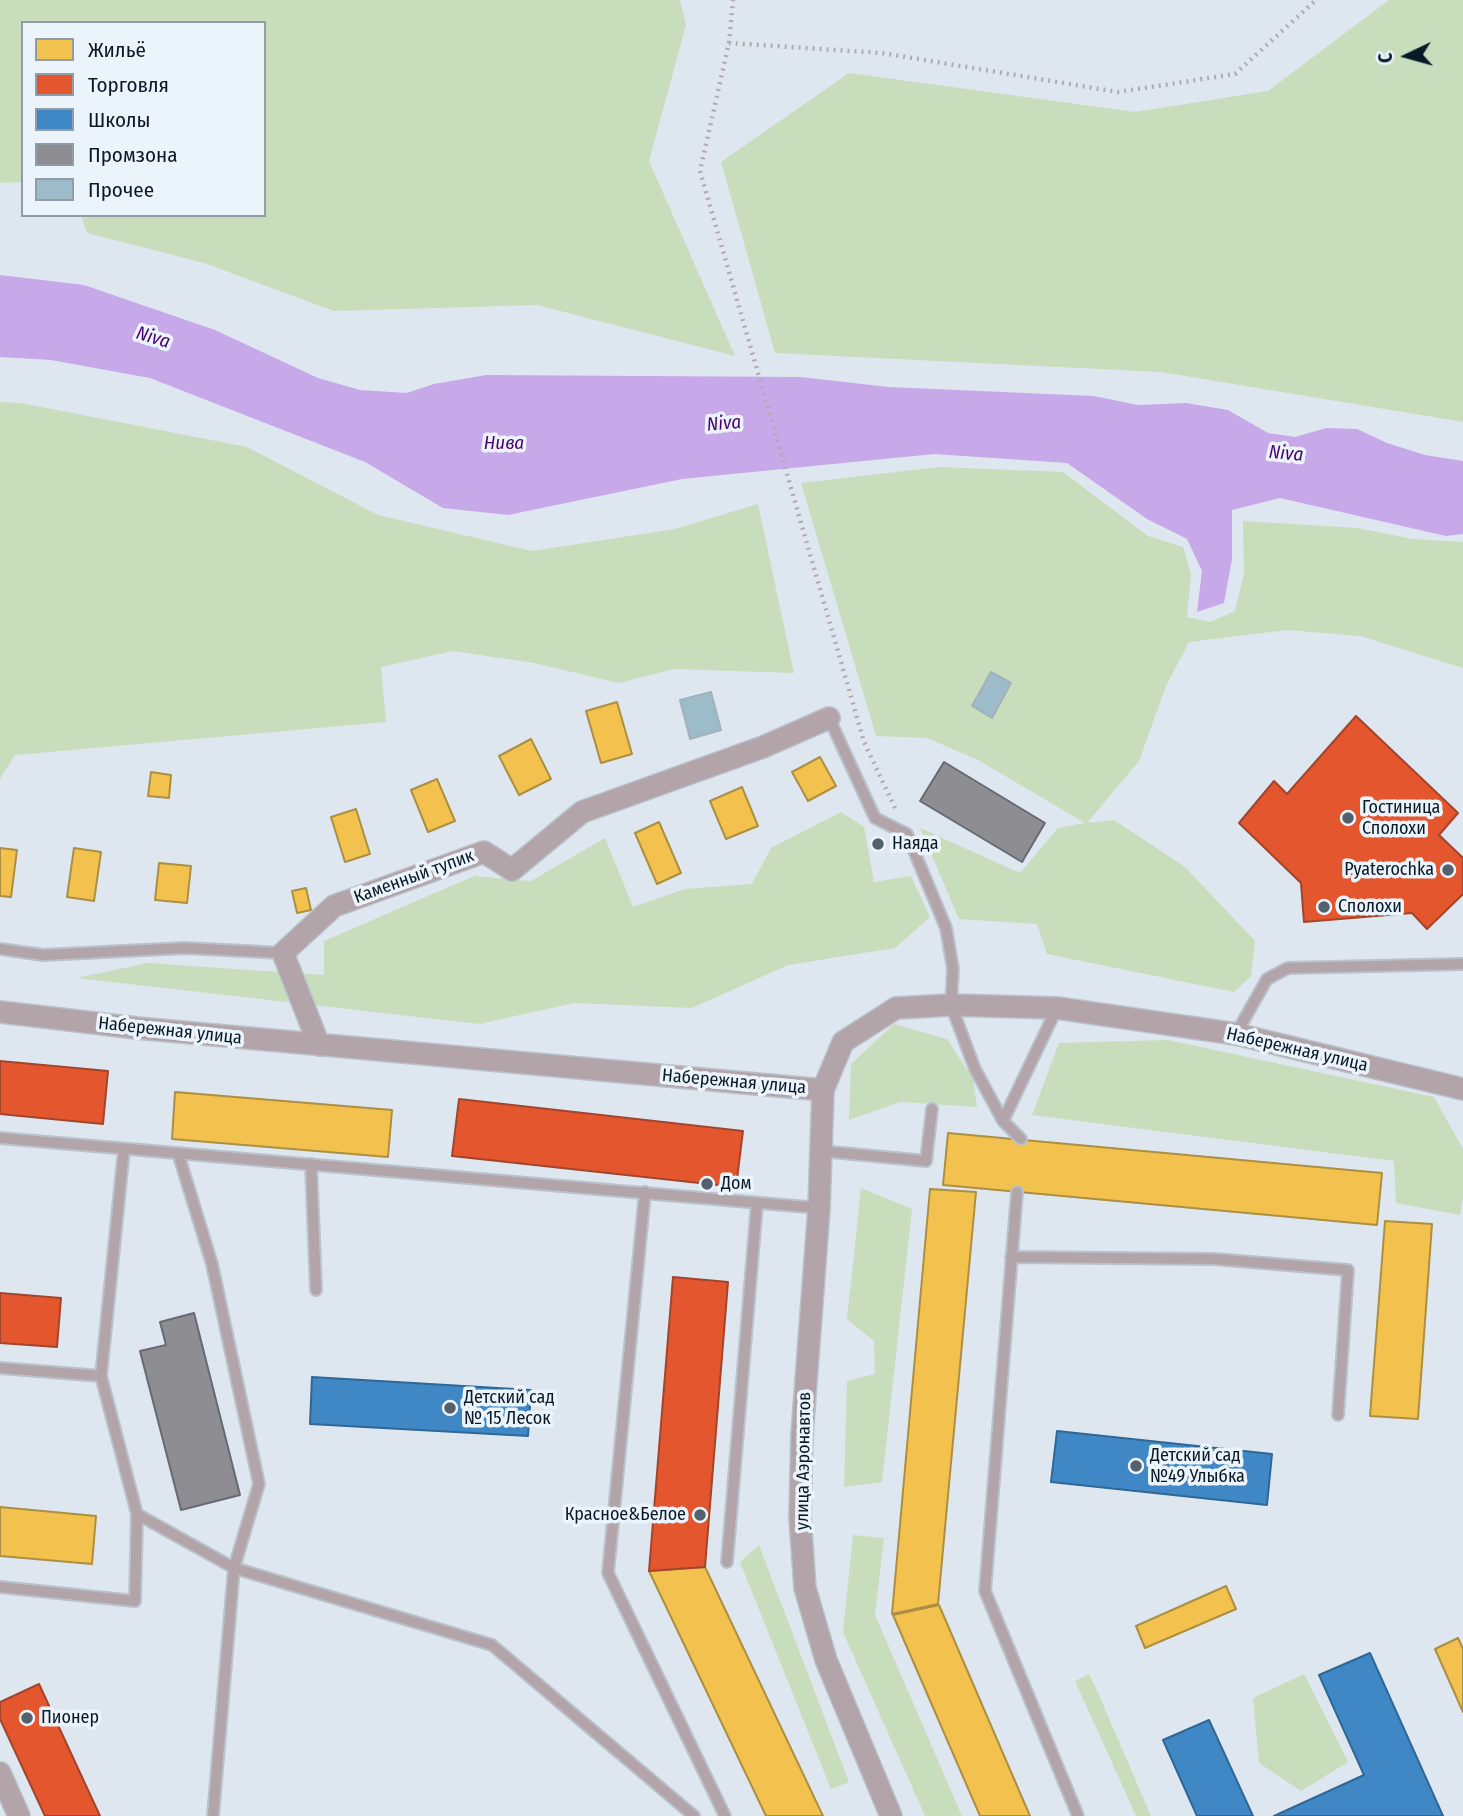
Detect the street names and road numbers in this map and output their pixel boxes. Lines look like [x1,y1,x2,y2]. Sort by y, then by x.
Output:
street label: Каменный тупик [351,845,477,909]
street label: Набережная улица [97,1013,243,1049]
street label: Набережная улица [1224,1023,1370,1077]
street label: Набережная улица [661,1065,807,1099]
street label: улица Аэронавтов [792,1392,816,1530]

